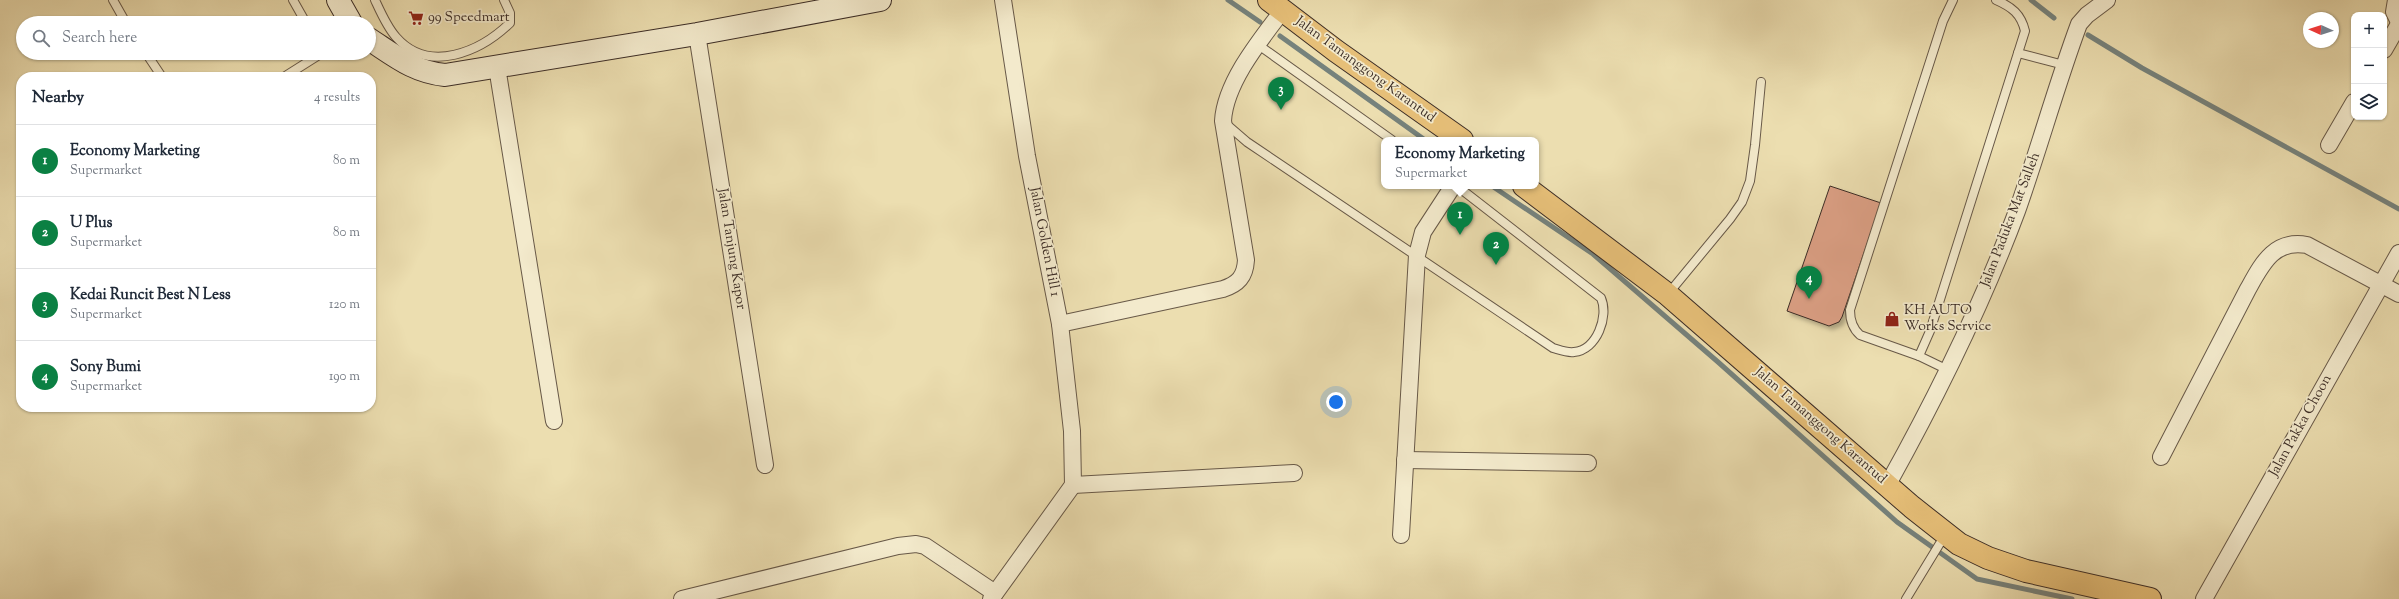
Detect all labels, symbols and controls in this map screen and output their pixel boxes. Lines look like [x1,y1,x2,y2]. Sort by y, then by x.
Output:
place label: 99 Speedmart [428,8,510,28]
supermarket icon: 99 Speedmart [407,9,425,27]
street label: Jalan Tamanggong Karantud [1290,12,1440,128]
north arrow [2303,12,2339,48]
map controls [2351,12,2387,120]
button: + [2351,12,2387,48]
search box [16,16,376,60]
icon: search [30,27,52,49]
text: Search here [62,28,137,49]
button: − [2351,48,2387,84]
pin: 3 [1268,77,1294,110]
button: layers [2351,84,2387,120]
text: Nearby [32,86,84,110]
text: 4 results [314,89,360,107]
popup [1381,137,1539,189]
text: Economy Marketing [70,141,200,162]
text: Economy Marketing [1395,144,1525,165]
street label: Jalan Paduka Mat Salleh [1976,150,2046,291]
text: 1 [43,152,47,170]
text: 80 m [333,152,360,170]
text: Supermarket [70,162,142,180]
text: Supermarket [1395,165,1467,183]
street label: Jalan Golden Hill 1 [1023,185,1064,299]
street label: Jalan Tanjung Kapor [711,186,751,312]
pin: 1 [1447,202,1473,235]
text: U Plus [70,213,112,234]
text: 2 [42,224,48,242]
text: 80 m [333,224,360,242]
pin: 2 [1483,232,1509,265]
text: Supermarket [70,234,142,252]
pin: 4 [1796,266,1822,299]
text: Kedai Runcit Best N Less [70,285,231,306]
text: 3 [42,296,48,314]
text: 120 m [329,296,360,314]
place label: KH AUTO Works Service [1904,301,1991,337]
text: Supermarket [70,306,142,324]
shop icon: KH AUTO Works Service [1883,310,1901,328]
text: Sony Bumi [70,357,141,378]
street label: Jalan Tamanggong Karantud [1749,362,1891,489]
text: 4 [42,368,48,386]
text: 190 m [329,368,360,386]
street label: Jalan Pakka Choon [2264,371,2337,482]
text: Supermarket [70,378,142,396]
your location [1326,392,1346,412]

